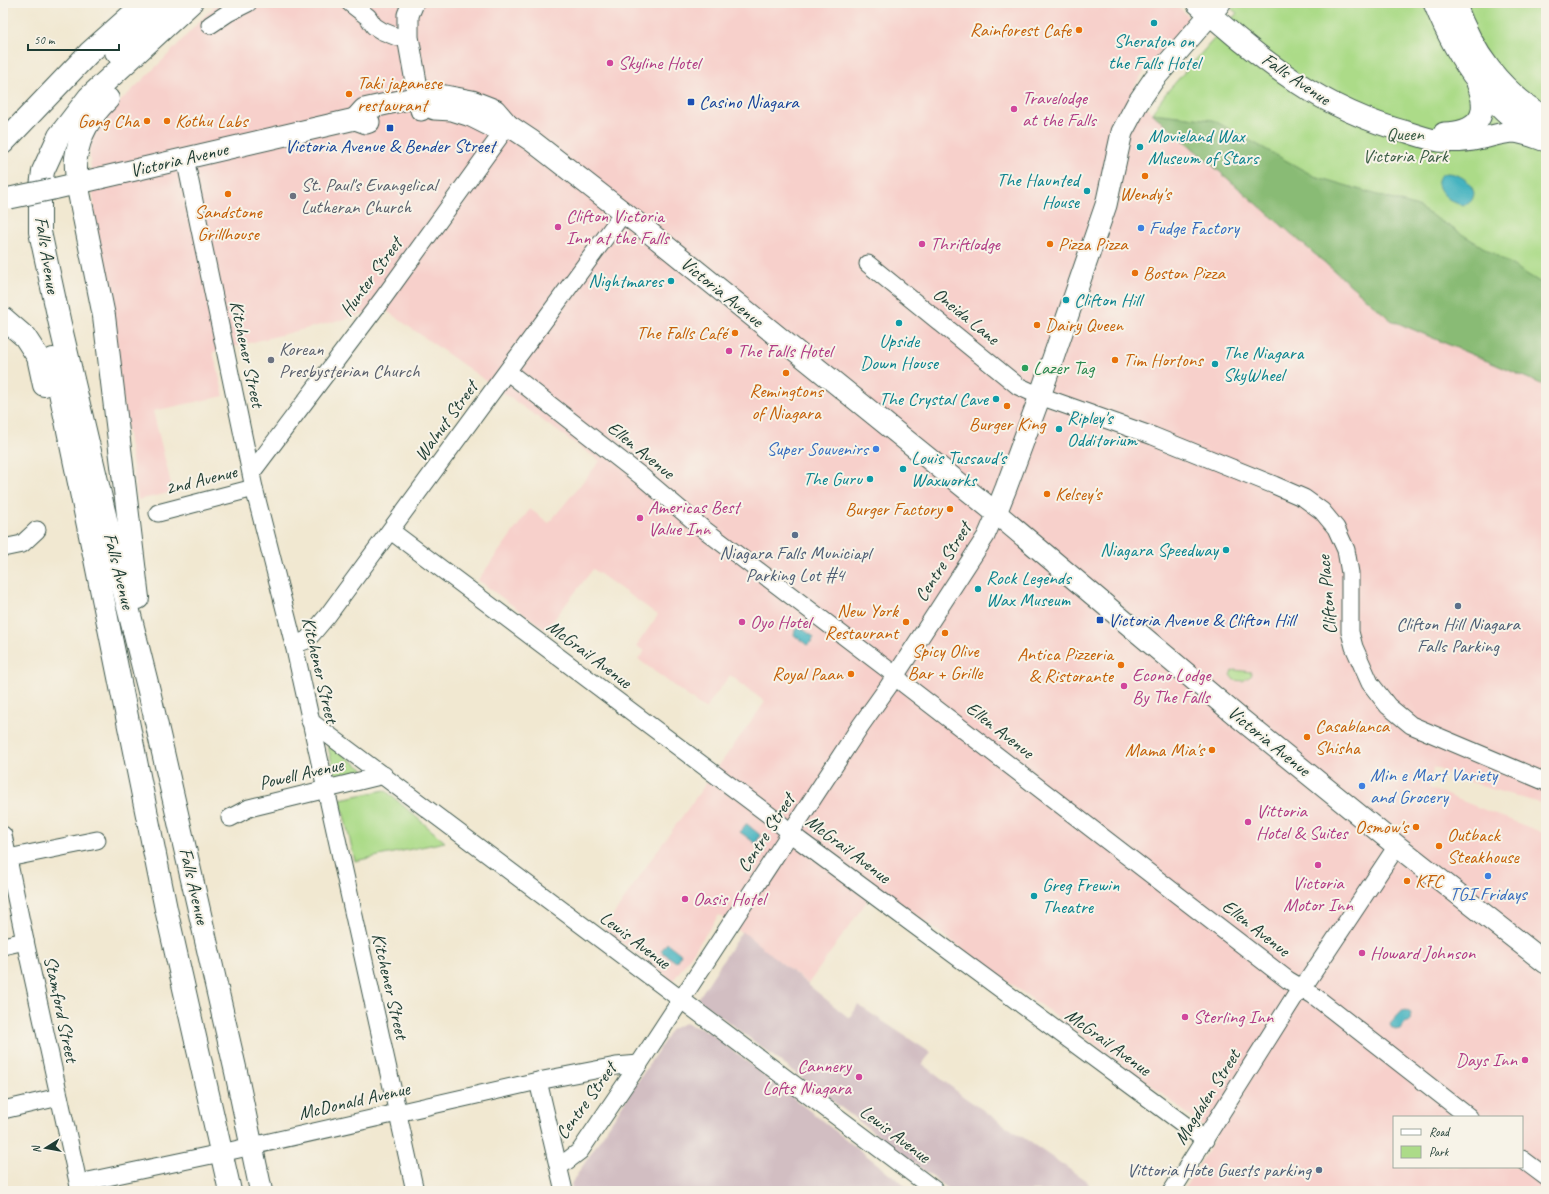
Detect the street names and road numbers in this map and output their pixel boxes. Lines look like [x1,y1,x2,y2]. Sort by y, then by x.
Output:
street label: Falls Avenue [1257,47,1336,112]
street label: Victoria Avenue [128,137,232,183]
street label: Falls Avenue [29,215,65,297]
street label: Hunter Street [334,231,409,321]
street label: Victoria Avenue [676,251,770,334]
street label: Oneida Lane [928,282,1006,351]
street label: Kitchener Street [224,299,270,411]
street label: Walnut Street [409,374,485,466]
street label: Ellen Avenue [603,416,681,486]
street label: 2nd Avenue [163,459,241,500]
street label: Centre Street [909,516,978,606]
street label: Falls Avenue [98,530,140,613]
street label: Clifton Place [1311,553,1342,636]
street label: McGrail Avenue [542,614,638,695]
street label: Kitchener Street [296,615,344,727]
street label: Ellen Avenue [961,696,1040,765]
street label: Victoria Avenue [1223,700,1317,783]
street label: Powell Avenue [257,752,347,795]
street label: Centre Street [732,787,802,877]
street label: McGrail Avenue [801,809,897,890]
street label: Falls Avenue [174,846,215,928]
street label: Ellen Avenue [1217,894,1296,963]
street label: Lewis Avenue [595,906,677,975]
street label: Kitchener Street [366,931,414,1043]
street label: Stamford Street [38,954,84,1066]
street label: McGrail Avenue [1060,1003,1157,1082]
street label: Magdalen Street [1168,1044,1247,1149]
street label: Centre Street [550,1056,623,1144]
street label: McDonald Avenue [296,1076,414,1125]
street label: Lewis Avenue [855,1100,937,1169]

